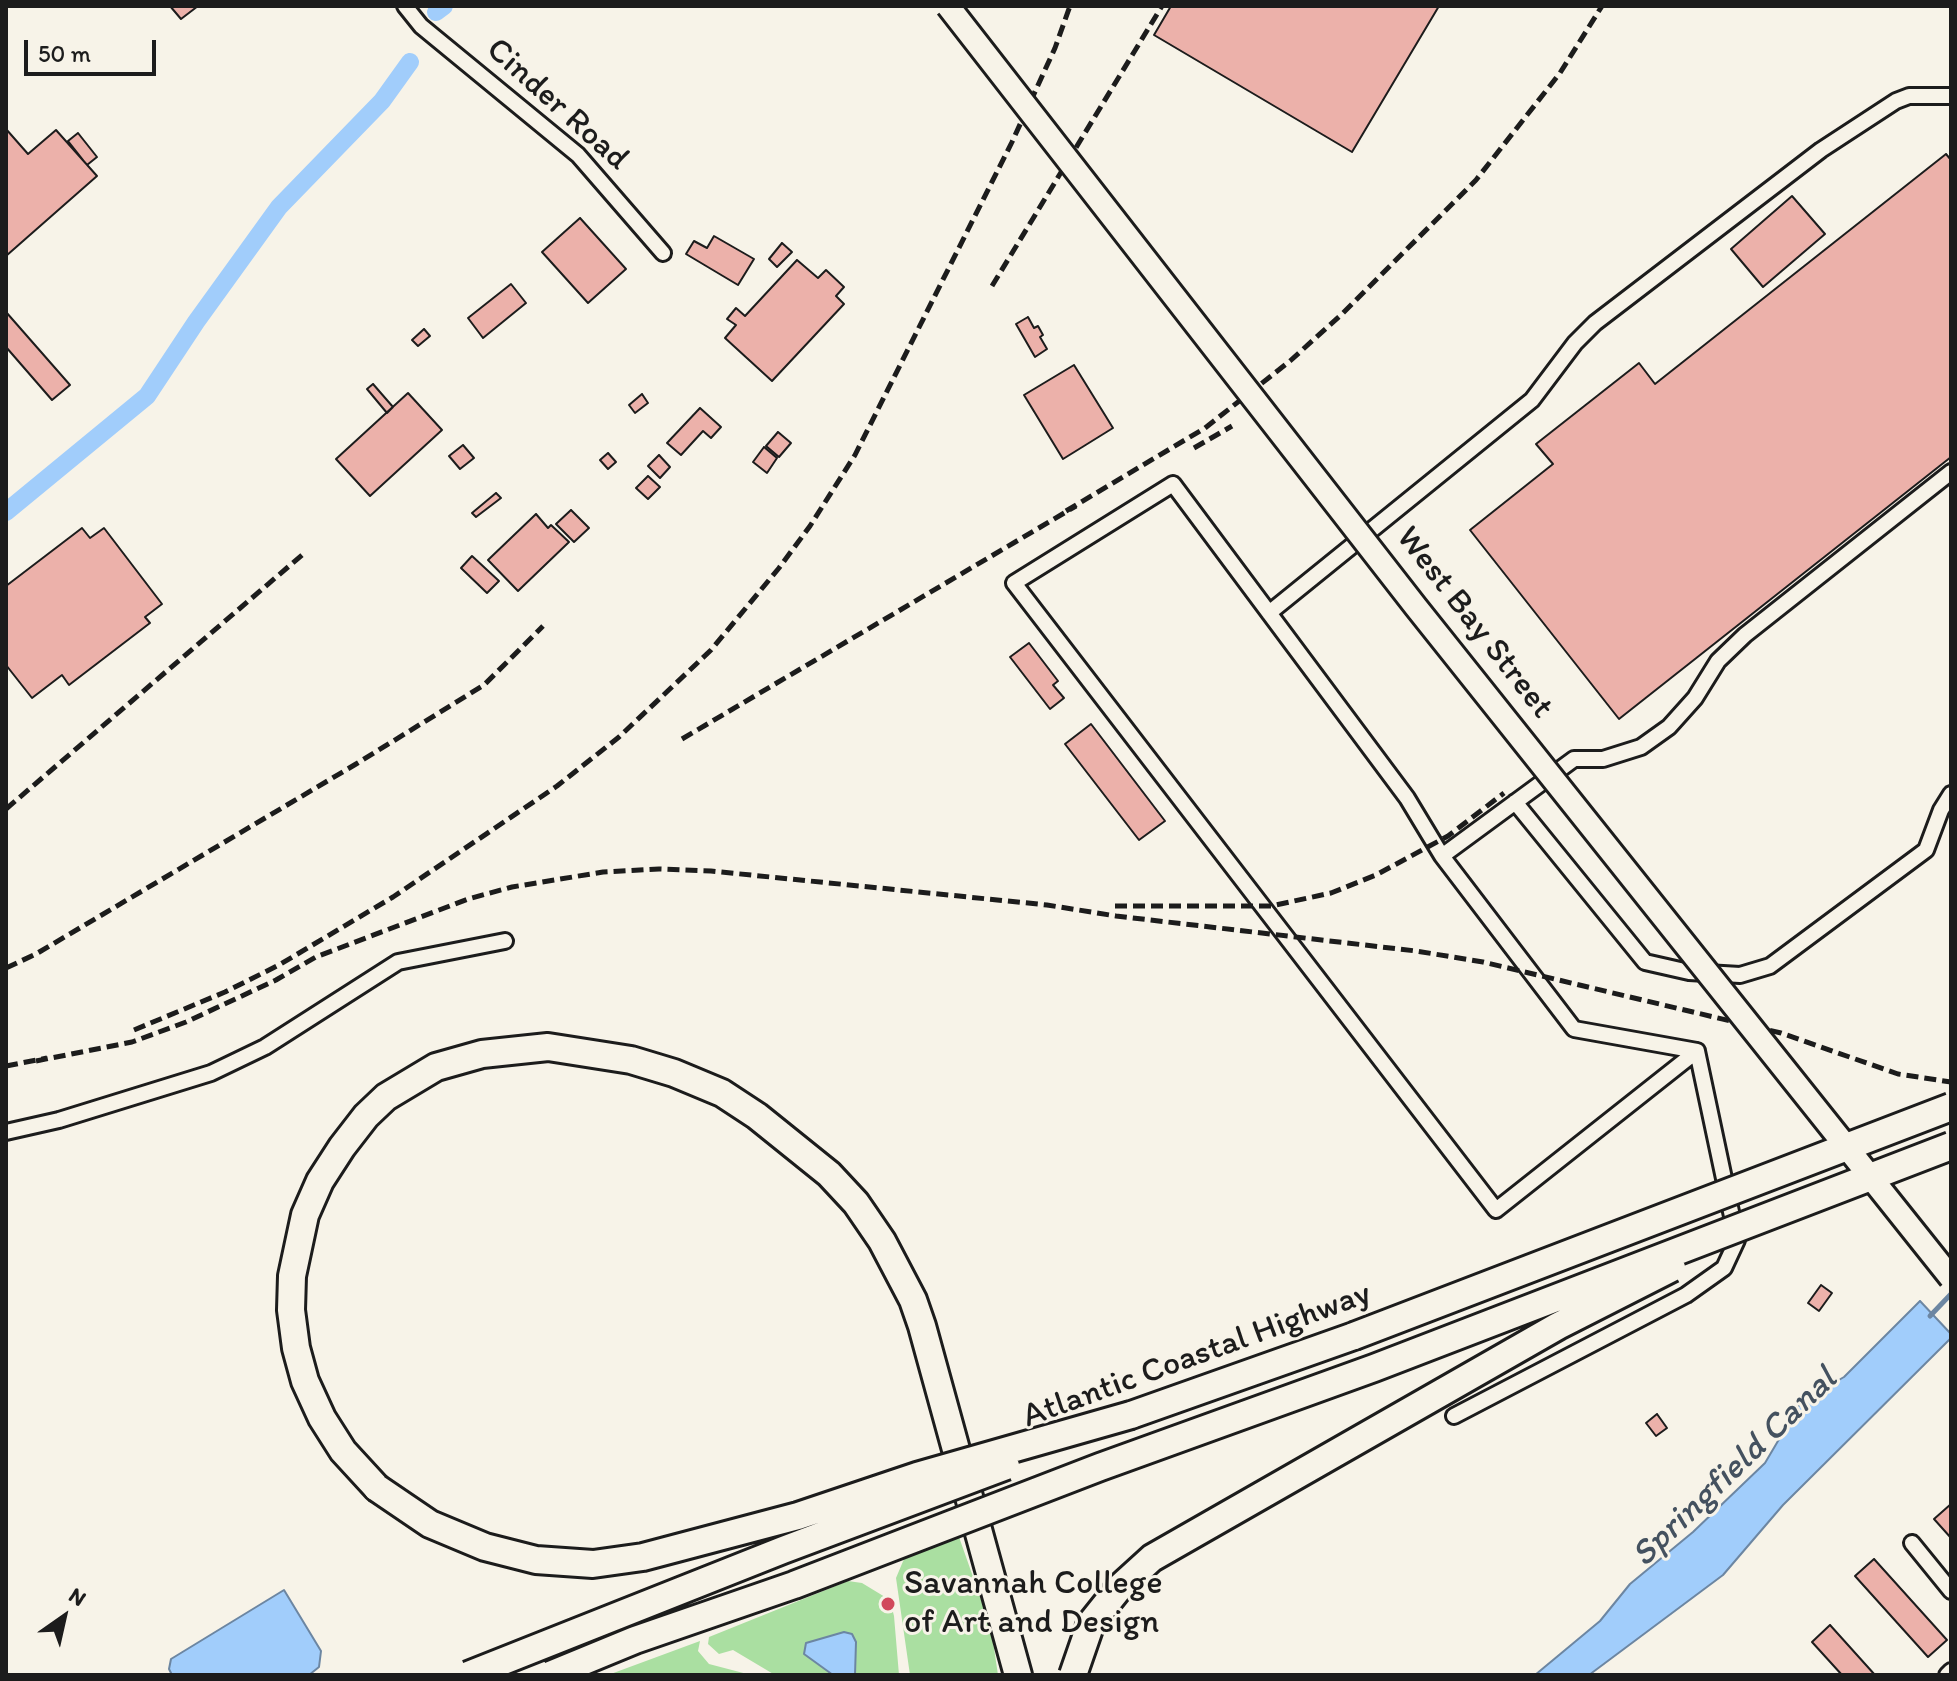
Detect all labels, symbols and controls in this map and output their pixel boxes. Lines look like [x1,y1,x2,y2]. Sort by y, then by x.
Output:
scale bar [28,24,160,74]
street label: Cinder Road [477,30,637,180]
text: 50 m [38,39,91,68]
street label: West Bay Street [1386,519,1562,727]
street label: Atlantic Coastal Highway [1017,1274,1377,1438]
water label: Springfield Canal [1623,1359,1847,1577]
place label: Savannah College of Art and Design [904,1564,1163,1644]
north arrow [24,1577,104,1657]
text: N [64,1581,91,1612]
marker: Savannah College of Art and Design [879,1595,897,1613]

